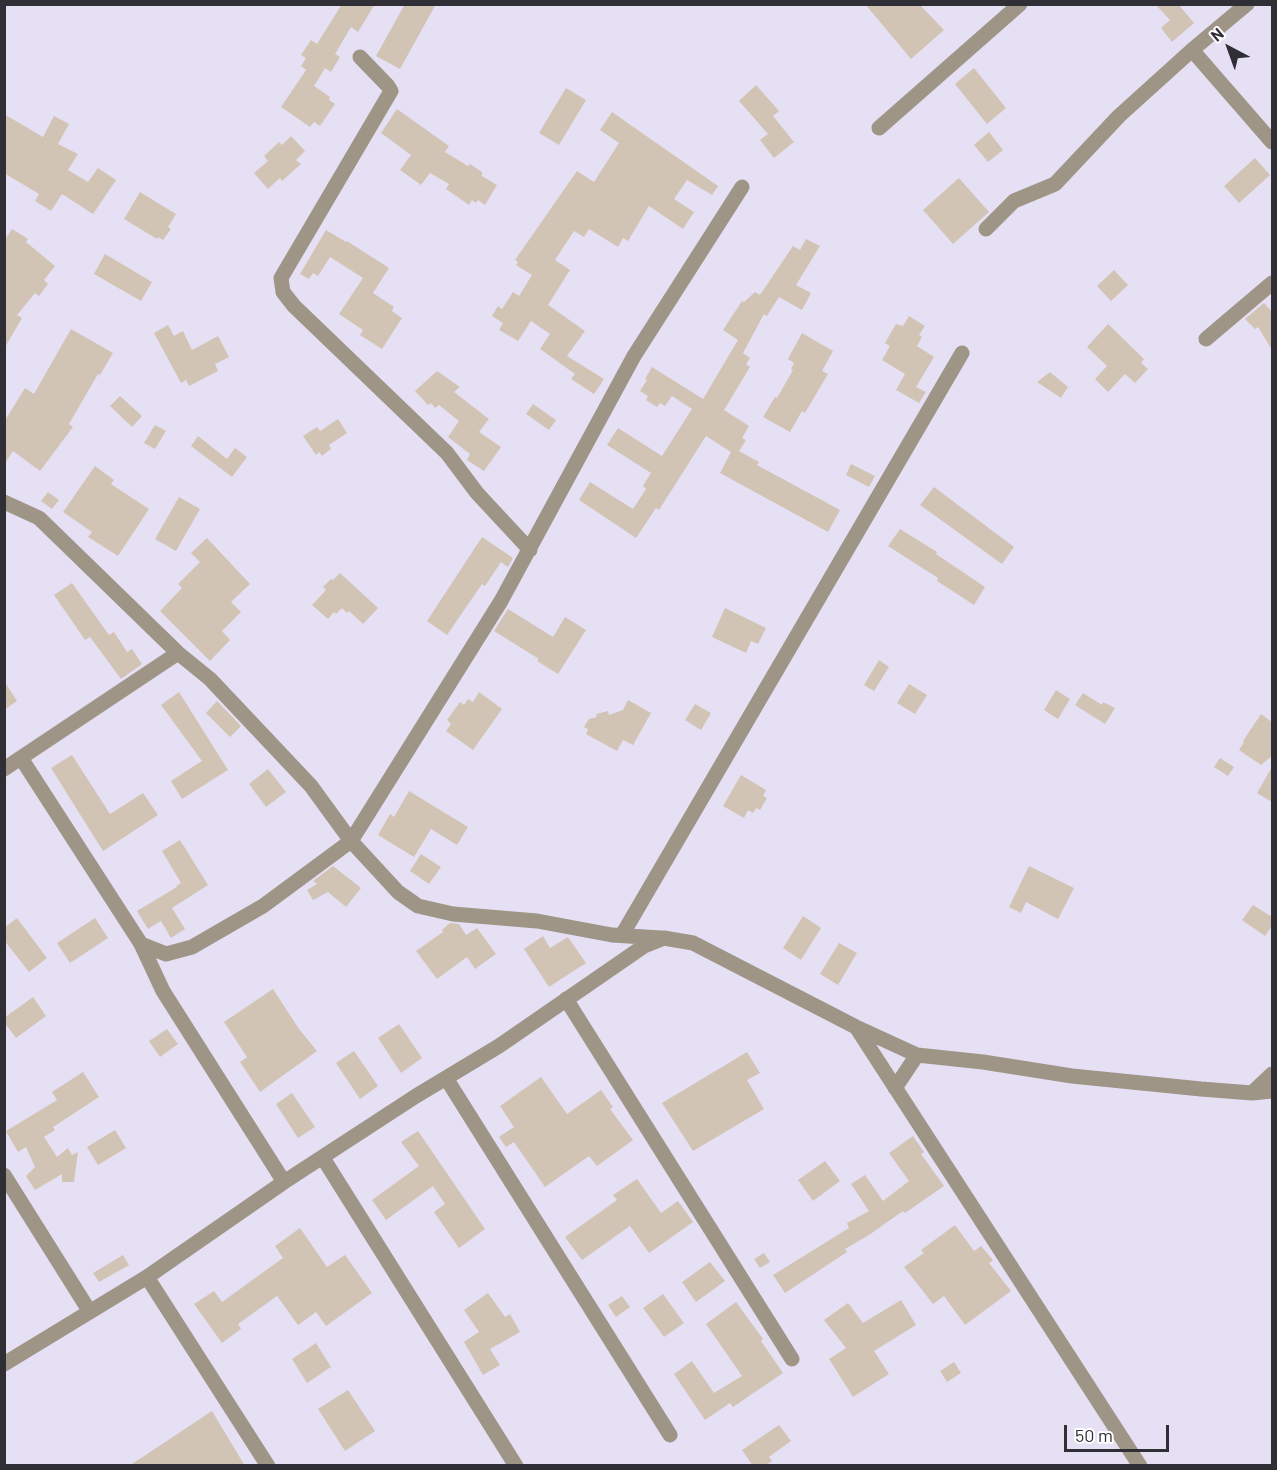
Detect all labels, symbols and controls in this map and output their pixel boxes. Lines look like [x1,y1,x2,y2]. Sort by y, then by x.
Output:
north arrow [1199,18,1259,78]
text: N [1207,23,1227,45]
scale bar [1067,1413,1172,1451]
text: 50 m [1075,1424,1113,1446]

